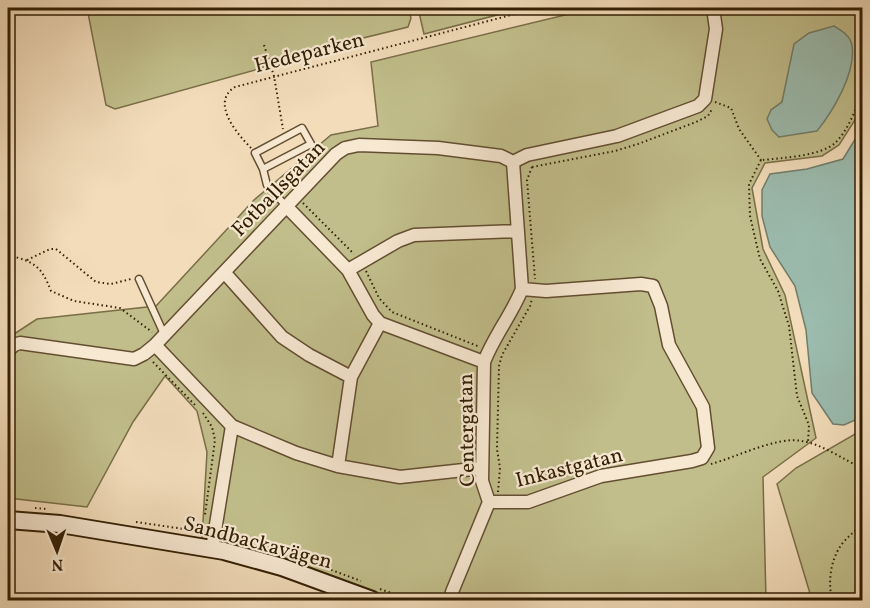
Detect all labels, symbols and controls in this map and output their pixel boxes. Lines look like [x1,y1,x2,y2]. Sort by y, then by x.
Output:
street label: Hedeparken [251,26,367,81]
street label: Fotballsgatan [226,134,333,244]
street label: Centergatan [452,373,483,487]
street label: Inkastgatan [513,441,626,496]
street label: Sandbackavägen [180,510,335,577]
north arrow [27,521,87,581]
text: N [51,553,64,575]

